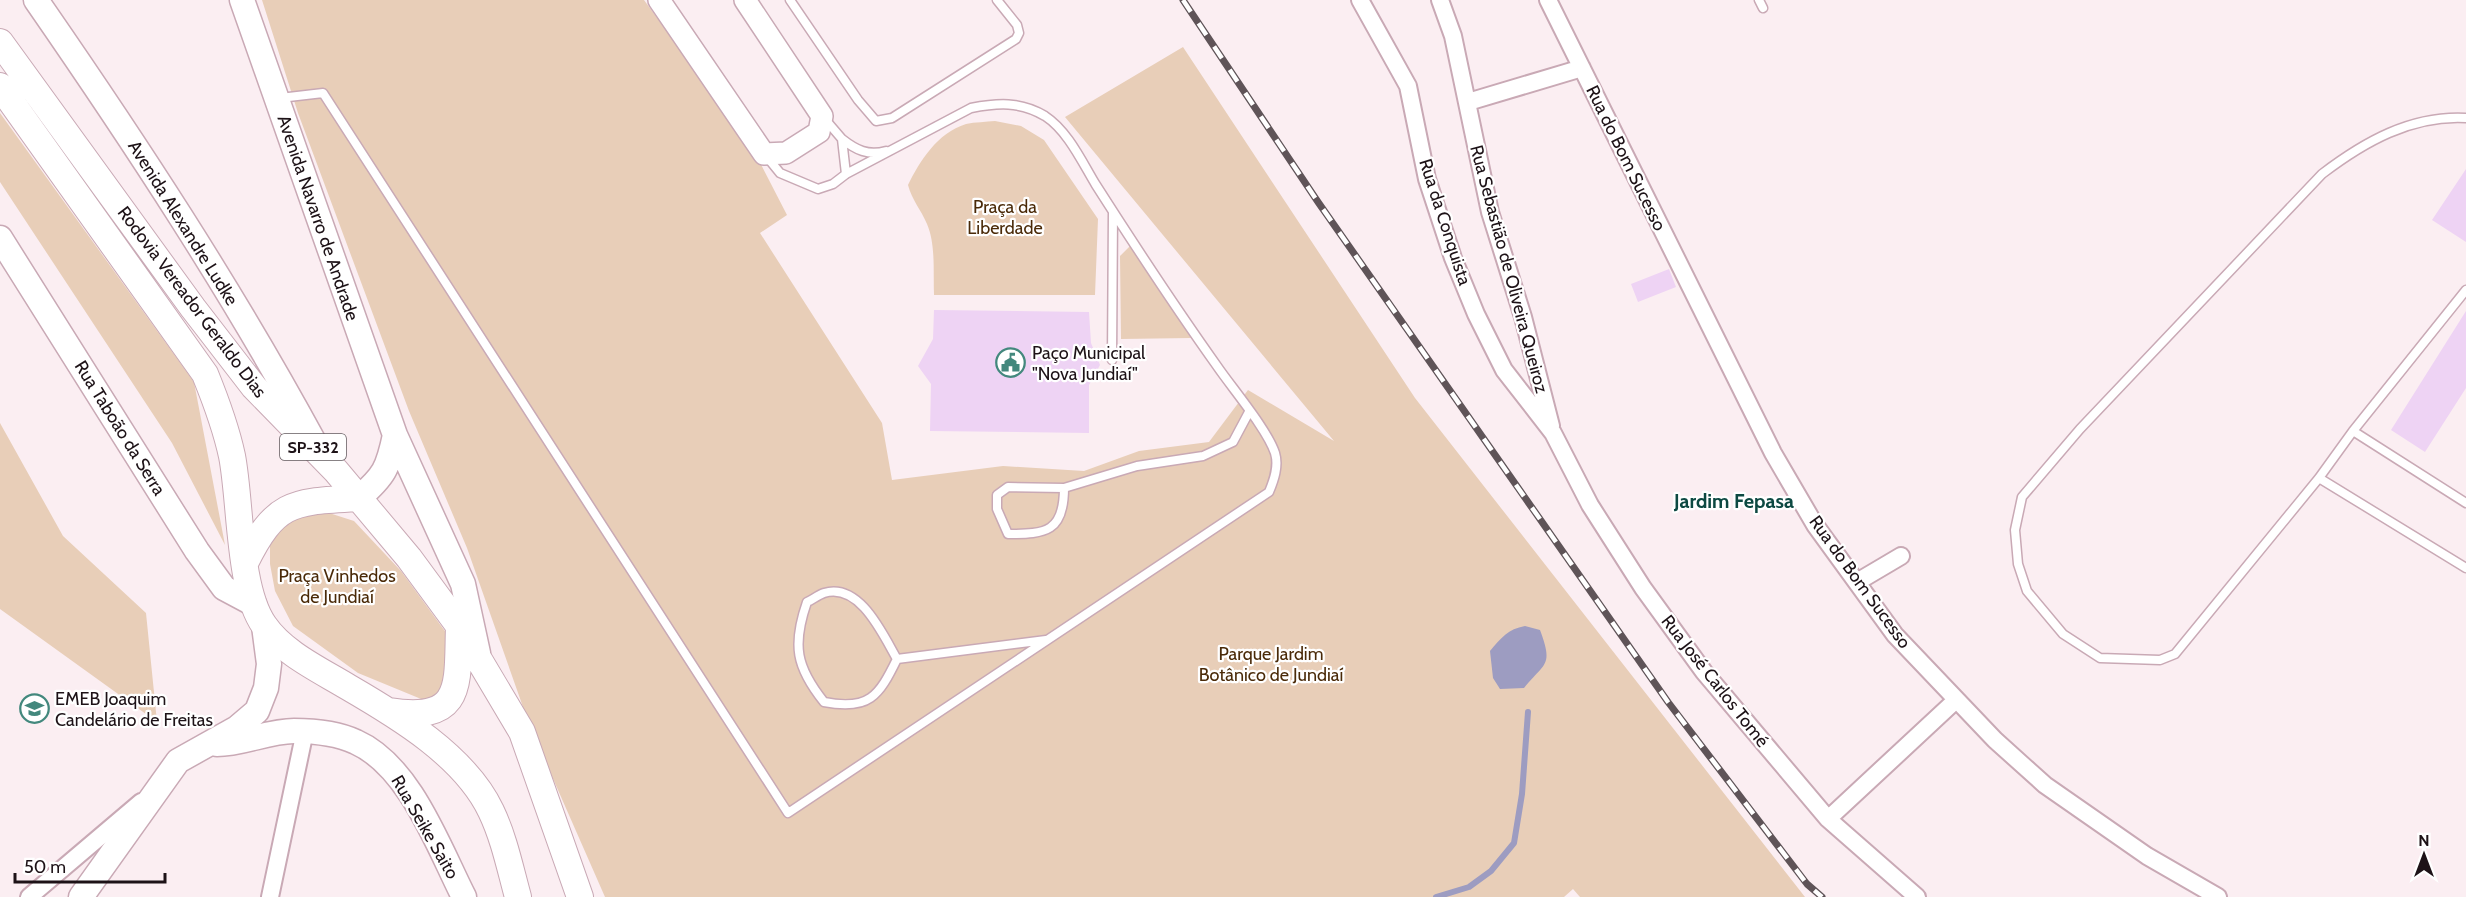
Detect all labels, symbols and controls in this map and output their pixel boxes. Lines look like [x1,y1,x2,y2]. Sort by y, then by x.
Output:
street label: Rua do Bom Sucesso [1581,82,1671,234]
street label: Avenida Navarro de Andrade [272,112,364,324]
street label: Avenida Alexandre Ludke [123,137,243,309]
street label: Rua Sebastião de Oliveira Queiroz [1465,143,1553,396]
street label: Rua da Conquista [1414,156,1476,288]
park label: Praça da Liberdade [967,196,1043,239]
street label: Rodovia Vereador Geraldo Dias [113,202,271,402]
place label: Paço Municipal "Nova Jundiaí" [1032,342,1146,385]
public building icon: Paço Municipal "Nova Jundiaí" [995,347,1027,379]
street label: Rua Taboão da Serra [70,357,170,500]
road number: SP-332 [280,434,346,460]
district label: Jardim Fepasa [1673,489,1794,513]
street label: Rua do Bom Sucesso [1804,511,1916,653]
park label: Praça Vinhedos de Jundiaí [278,565,396,608]
street label: Rua José Carlos Tomé [1657,610,1773,752]
park label: Parque Jardim Botânico de Jundiaí [1199,643,1343,686]
place label: EMEB Joaquim Candelário de Freitas [55,688,213,731]
school or university icon: EMEB Joaquim Candelário de Freitas [18,693,50,725]
street label: Rua Seike Saito [386,771,464,883]
north arrow [2394,825,2454,885]
text: N [2418,831,2430,850]
scale bar [15,846,165,884]
text: 50 m [24,856,66,878]

